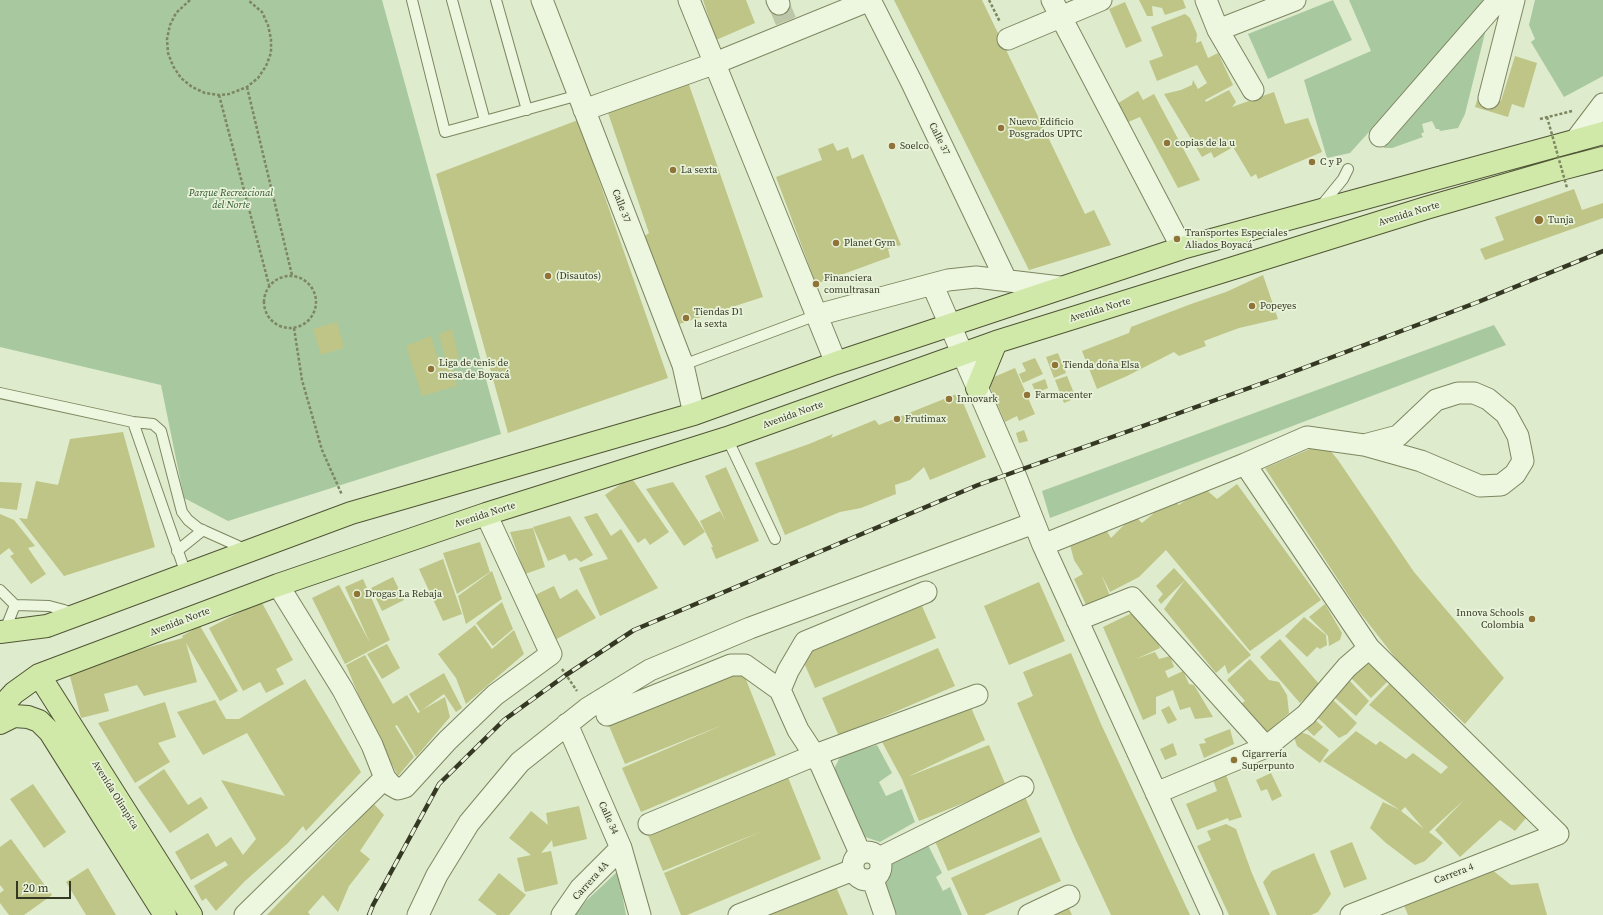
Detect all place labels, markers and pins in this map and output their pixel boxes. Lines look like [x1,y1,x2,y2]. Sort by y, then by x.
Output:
place label: Nuevo Edificio Posgrados UPTC [1009,116,1082,140]
marker: Nuevo Edificio Posgrados UPTC [996,123,1006,133]
place label: copias de la u [1175,137,1235,149]
marker: copias de la u [1162,138,1172,148]
place label: Soelco [900,140,929,152]
marker: Soelco [887,141,897,151]
place label: C y P [1320,156,1342,168]
marker: C y P [1307,157,1317,167]
place label: La sexta [681,164,717,176]
marker: La sexta [668,165,678,175]
marker: Tunja [1533,214,1545,226]
place label: Tunja [1548,214,1574,226]
place label: Transportes Especiales Aliados Boyacá [1185,227,1288,250]
marker: Transportes Especiales Aliados Boyacá [1172,234,1182,244]
place label: Planet Gym [844,237,895,249]
marker: Planet Gym [831,238,841,248]
place label: (Disautos) [556,270,601,282]
marker: (Disautos) [543,271,553,281]
place label: Financiera comultrasan [824,272,880,296]
marker: Financiera comultrasan [811,279,821,289]
place label: Popeyes [1260,300,1296,312]
marker: Popeyes [1247,301,1257,311]
place label: Tiendas D1 la sexta [694,306,744,330]
marker: Tiendas D1 la sexta [681,313,691,323]
place label: Liga de tenis de mesa de Boyacá [439,357,510,380]
place label: Tienda doña Elsa [1063,359,1139,371]
marker: Tienda doña Elsa [1050,360,1060,370]
marker: Liga de tenis de mesa de Boyacá [426,364,436,374]
place label: Farmacenter [1035,389,1092,401]
marker: Farmacenter [1022,390,1032,400]
place label: Innovark [957,393,998,405]
marker: Innovark [944,394,954,404]
place label: Frutimax [905,413,946,425]
marker: Frutimax [892,414,902,424]
place label: Drogas La Rebaja [365,588,442,600]
marker: Drogas La Rebaja [352,589,362,599]
place label: Innova Schools Colombia [1456,607,1524,630]
marker: Innova Schools Colombia [1527,614,1537,624]
place label: Cigarrería Superpunto [1242,748,1294,772]
marker: Cigarrería Superpunto [1229,755,1239,765]

